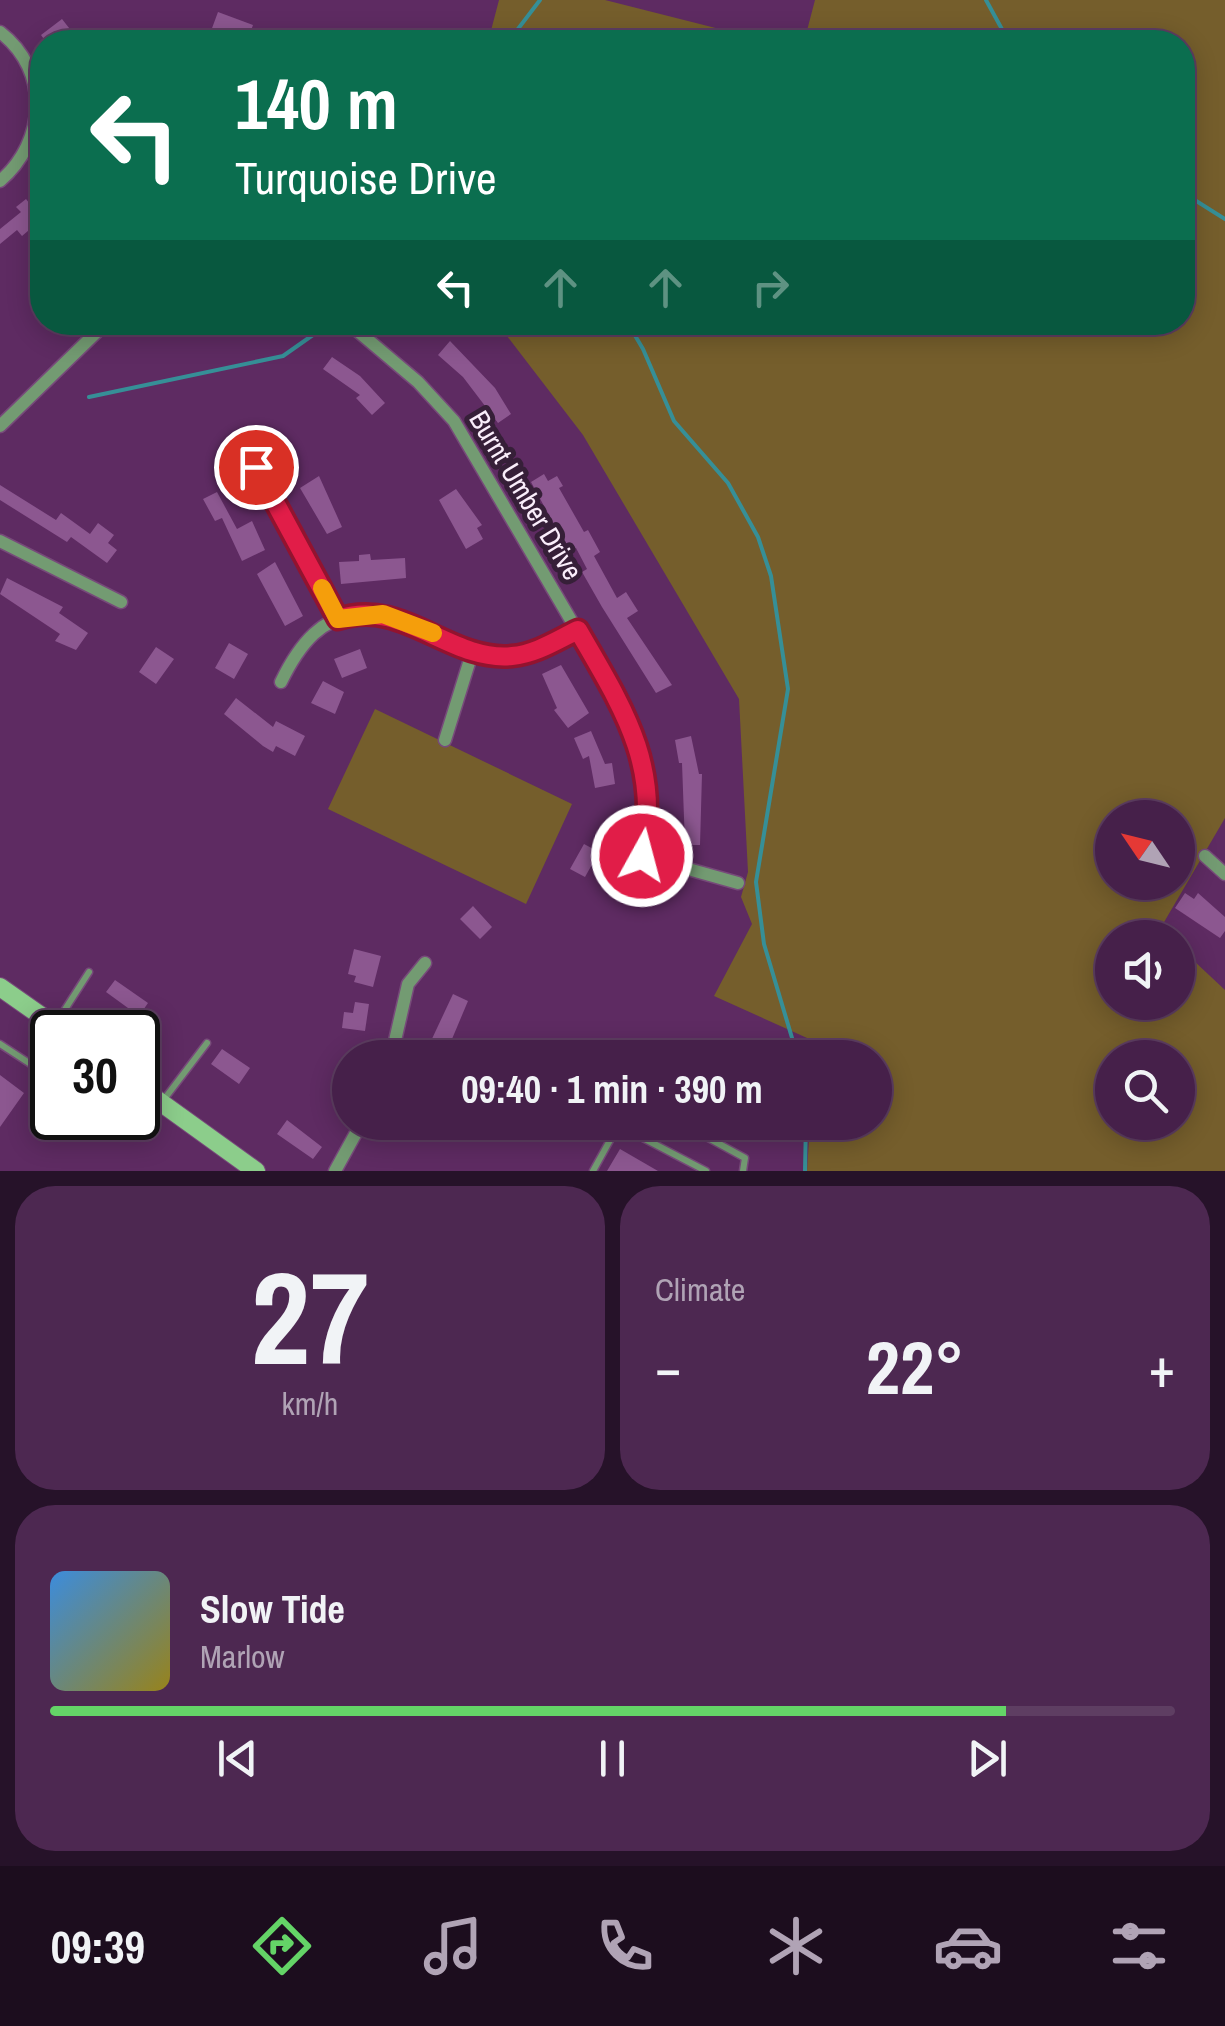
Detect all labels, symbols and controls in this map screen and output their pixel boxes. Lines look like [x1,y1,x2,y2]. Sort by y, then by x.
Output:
text: 140 m [235,57,398,151]
icon: left [70,70,200,200]
text: Turquoise Drive [235,147,496,208]
icon: left [428,260,483,315]
icon: ahead [533,260,588,315]
icon: ahead [638,260,693,315]
icon: right [743,260,798,315]
street label: Burnt Umber Drive [460,403,592,587]
pin [214,425,299,510]
icon: arrive [229,440,284,495]
north arrow [1095,800,1195,900]
map controls [1095,800,1195,1140]
position arrow [590,804,694,908]
button: sound [1095,920,1195,1020]
speed limit sign: 30 [30,1010,160,1140]
button: search [1095,1040,1195,1140]
text: 09:40 · 1 min · 390 m [461,1064,763,1115]
text: 27 [251,1229,369,1405]
text: Climate [655,1268,745,1311]
text: 22° [866,1316,964,1417]
text: − [655,1330,681,1404]
text: + [1149,1330,1175,1404]
text: km/h [282,1382,338,1425]
text: Slow Tide [200,1584,345,1635]
text: Marlow [200,1635,285,1678]
icon: previous [210,1731,265,1786]
icon: pause [585,1731,640,1786]
icon: next [960,1731,1015,1786]
icon: directions [247,1911,317,1981]
icon: music [418,1911,488,1981]
icon: phone [590,1911,660,1981]
icon: climate [761,1911,831,1981]
icon: car [933,1911,1003,1981]
icon: filters [1104,1911,1174,1981]
text: 09:39 [51,1916,145,1977]

